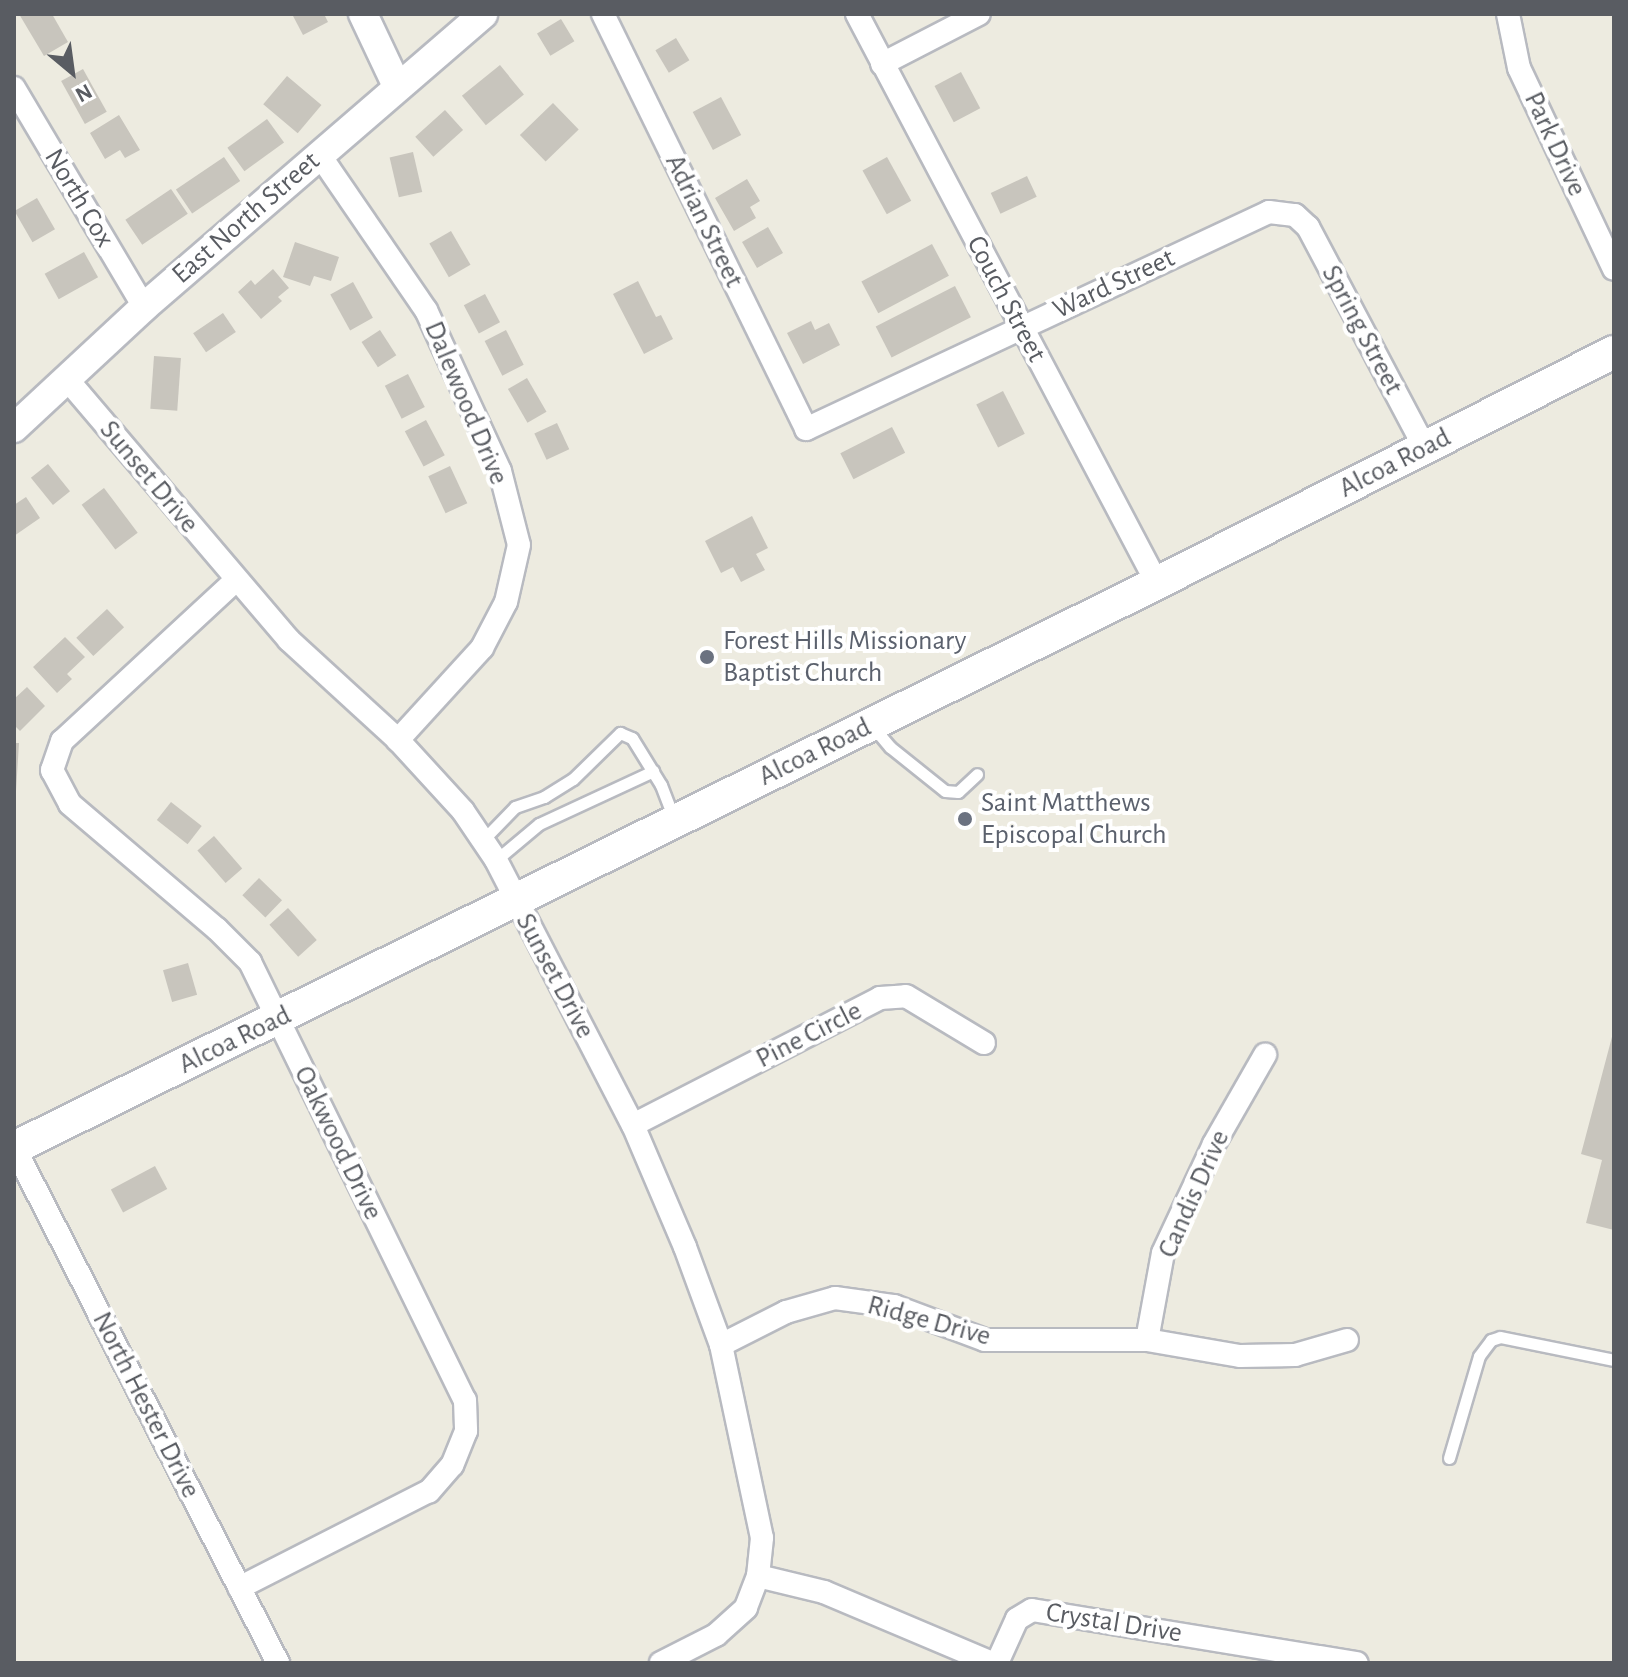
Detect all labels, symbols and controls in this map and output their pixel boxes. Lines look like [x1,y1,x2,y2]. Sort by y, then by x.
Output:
north arrow [32,32,112,112]
text: N [72,80,96,106]
street label: Park Drive [1516,87,1594,201]
street label: North Cox [37,143,121,253]
street label: East North Street [165,145,327,291]
street label: Adrian Street [657,149,751,293]
street label: Couch Street [959,230,1053,368]
street label: Ward Street [1048,241,1180,327]
street label: Spring Street [1314,260,1410,400]
street label: Dalewood Drive [417,316,515,490]
street label: Sunset Drive [92,414,206,540]
street label: Alcoa Road [1334,421,1456,505]
place label: Forest Hills Missionary Baptist Church [723,624,966,690]
marker: Forest Hills Missionary Baptist Church [698,648,716,666]
street label: Alcoa Road [753,710,877,794]
place label: Saint Matthews Episcopal Church [981,786,1167,852]
marker: Saint Matthews Episcopal Church [956,810,974,828]
street label: Sunset Drive [508,908,602,1044]
street label: Pine Circle [750,994,868,1076]
street label: Alcoa Road [173,998,297,1082]
street label: Oakwood Drive [286,1061,390,1225]
street label: Candis Drive [1151,1125,1237,1263]
street label: Ridge Drive [864,1288,994,1354]
street label: North Hester Drive [85,1306,207,1504]
street label: Crystal Drive [1044,1596,1184,1650]

